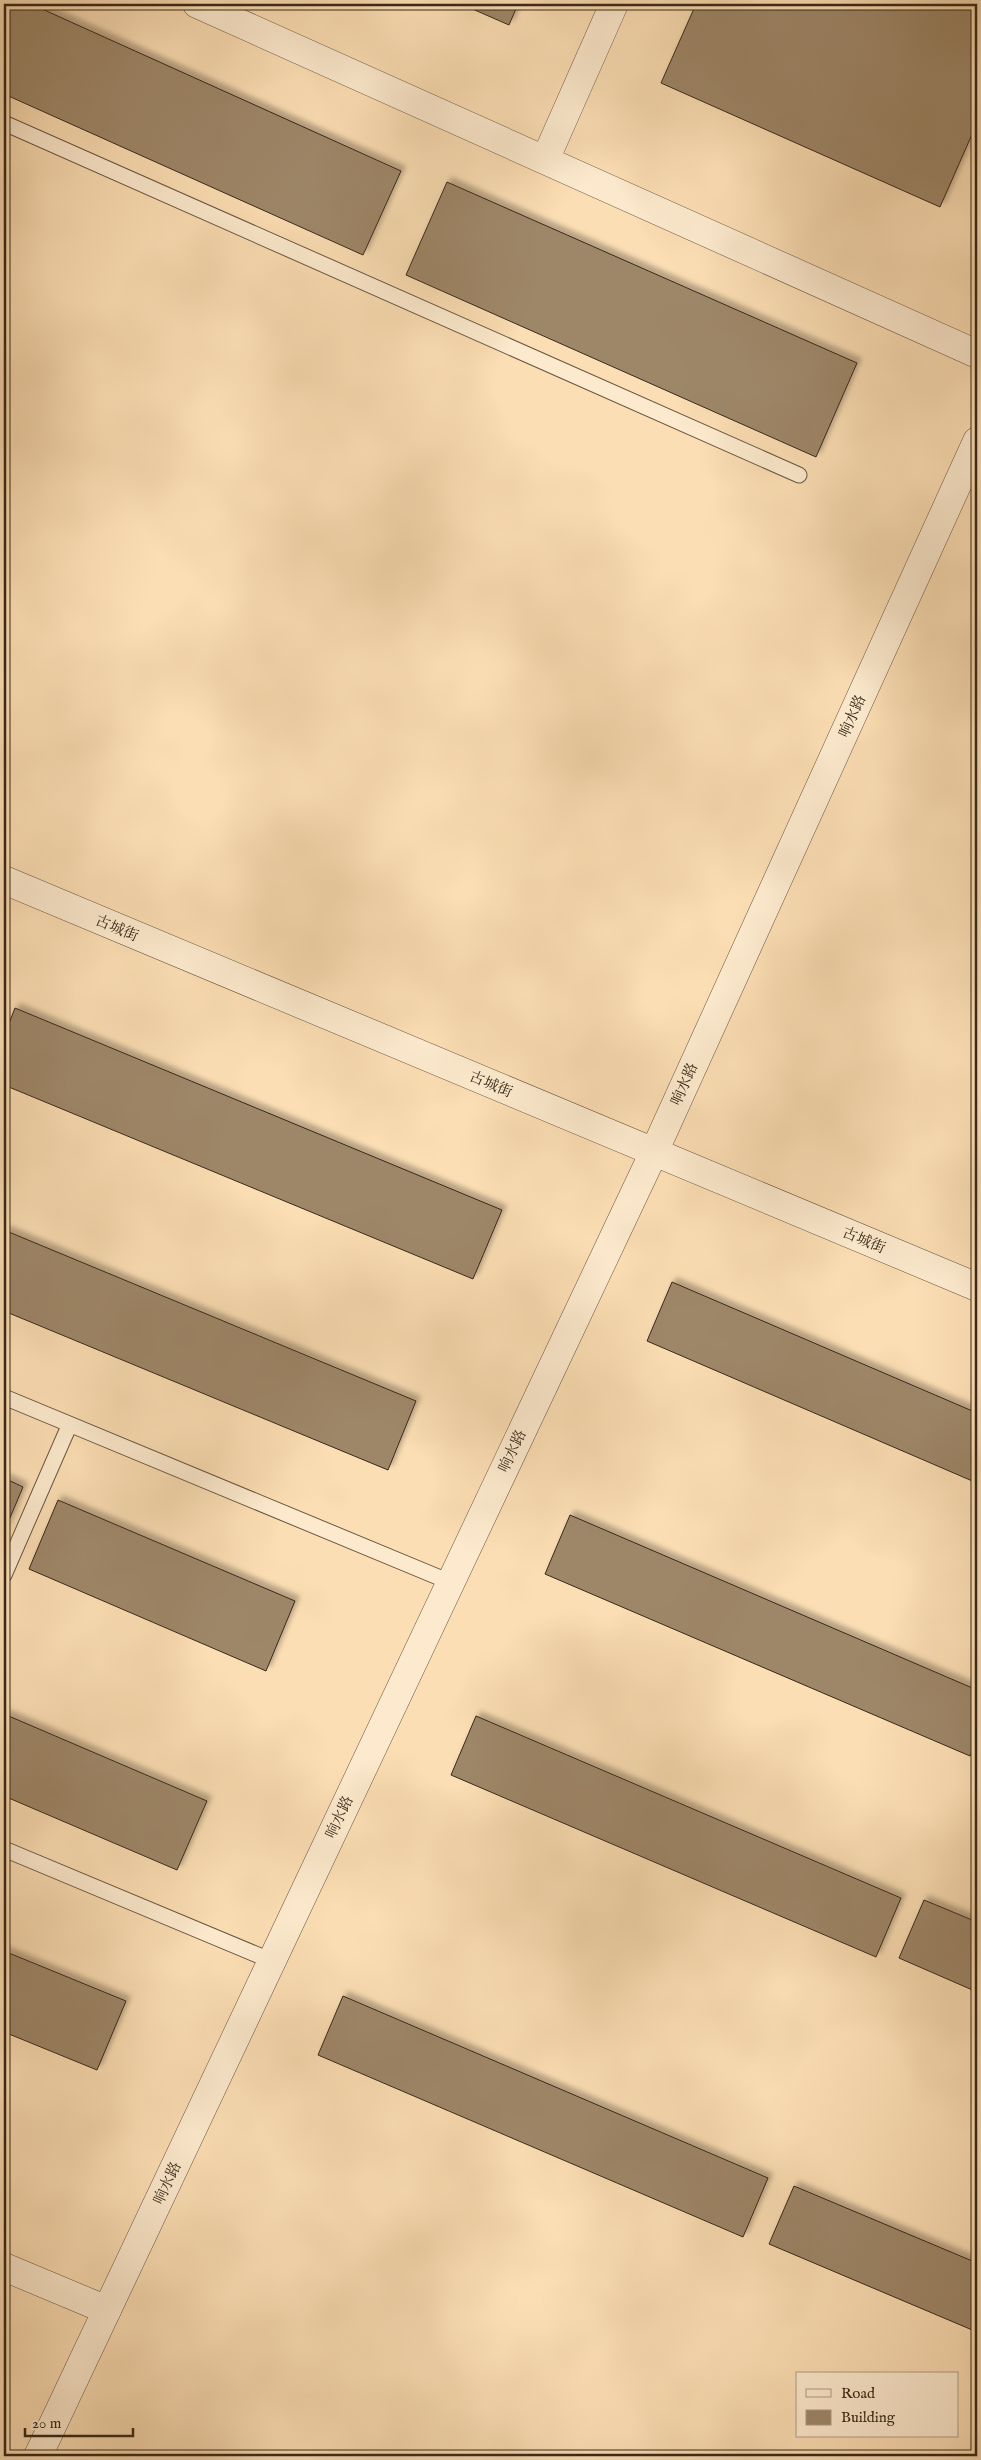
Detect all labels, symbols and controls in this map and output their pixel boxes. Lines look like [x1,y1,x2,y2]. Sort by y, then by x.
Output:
street label: 响水路 [835,692,870,741]
street label: 古城街 [92,911,141,946]
street label: 响水路 [667,1060,702,1109]
street label: 古城街 [466,1067,515,1102]
street label: 古城街 [839,1223,888,1258]
street label: 响水路 [494,1427,531,1476]
street label: 响水路 [321,1793,358,1842]
street label: 响水路 [149,2159,186,2208]
legend [796,2372,958,2438]
text: Road [841,2384,876,2403]
scale bar [25,2405,132,2437]
text: Building [841,2408,896,2427]
text: 20 m [32,2414,62,2433]

